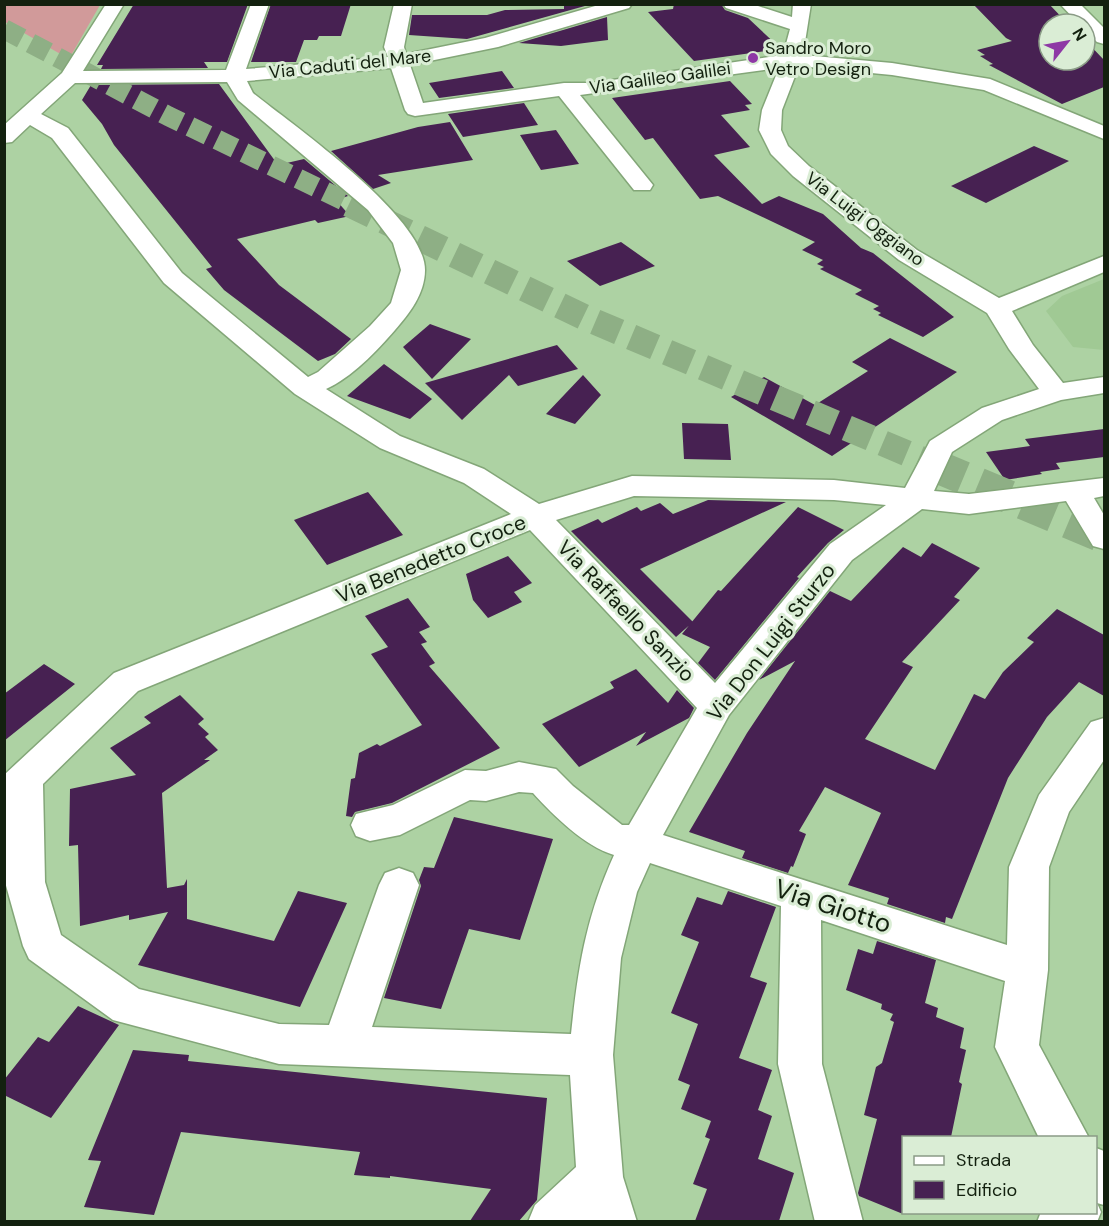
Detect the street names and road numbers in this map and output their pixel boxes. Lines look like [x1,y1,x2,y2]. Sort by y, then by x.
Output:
street label: Via Caduti del Mare [268,44,432,84]
street label: Via Galileo Galilei [588,56,732,100]
street label: Via Luigi Oggiano [801,166,929,272]
street label: Via Benedetto Croce [332,508,530,610]
street label: Via Raffaello Sanzio [551,534,701,688]
street label: Via Don Luigi Sturzo [700,557,842,727]
street label: Via Giotto [770,871,896,941]

